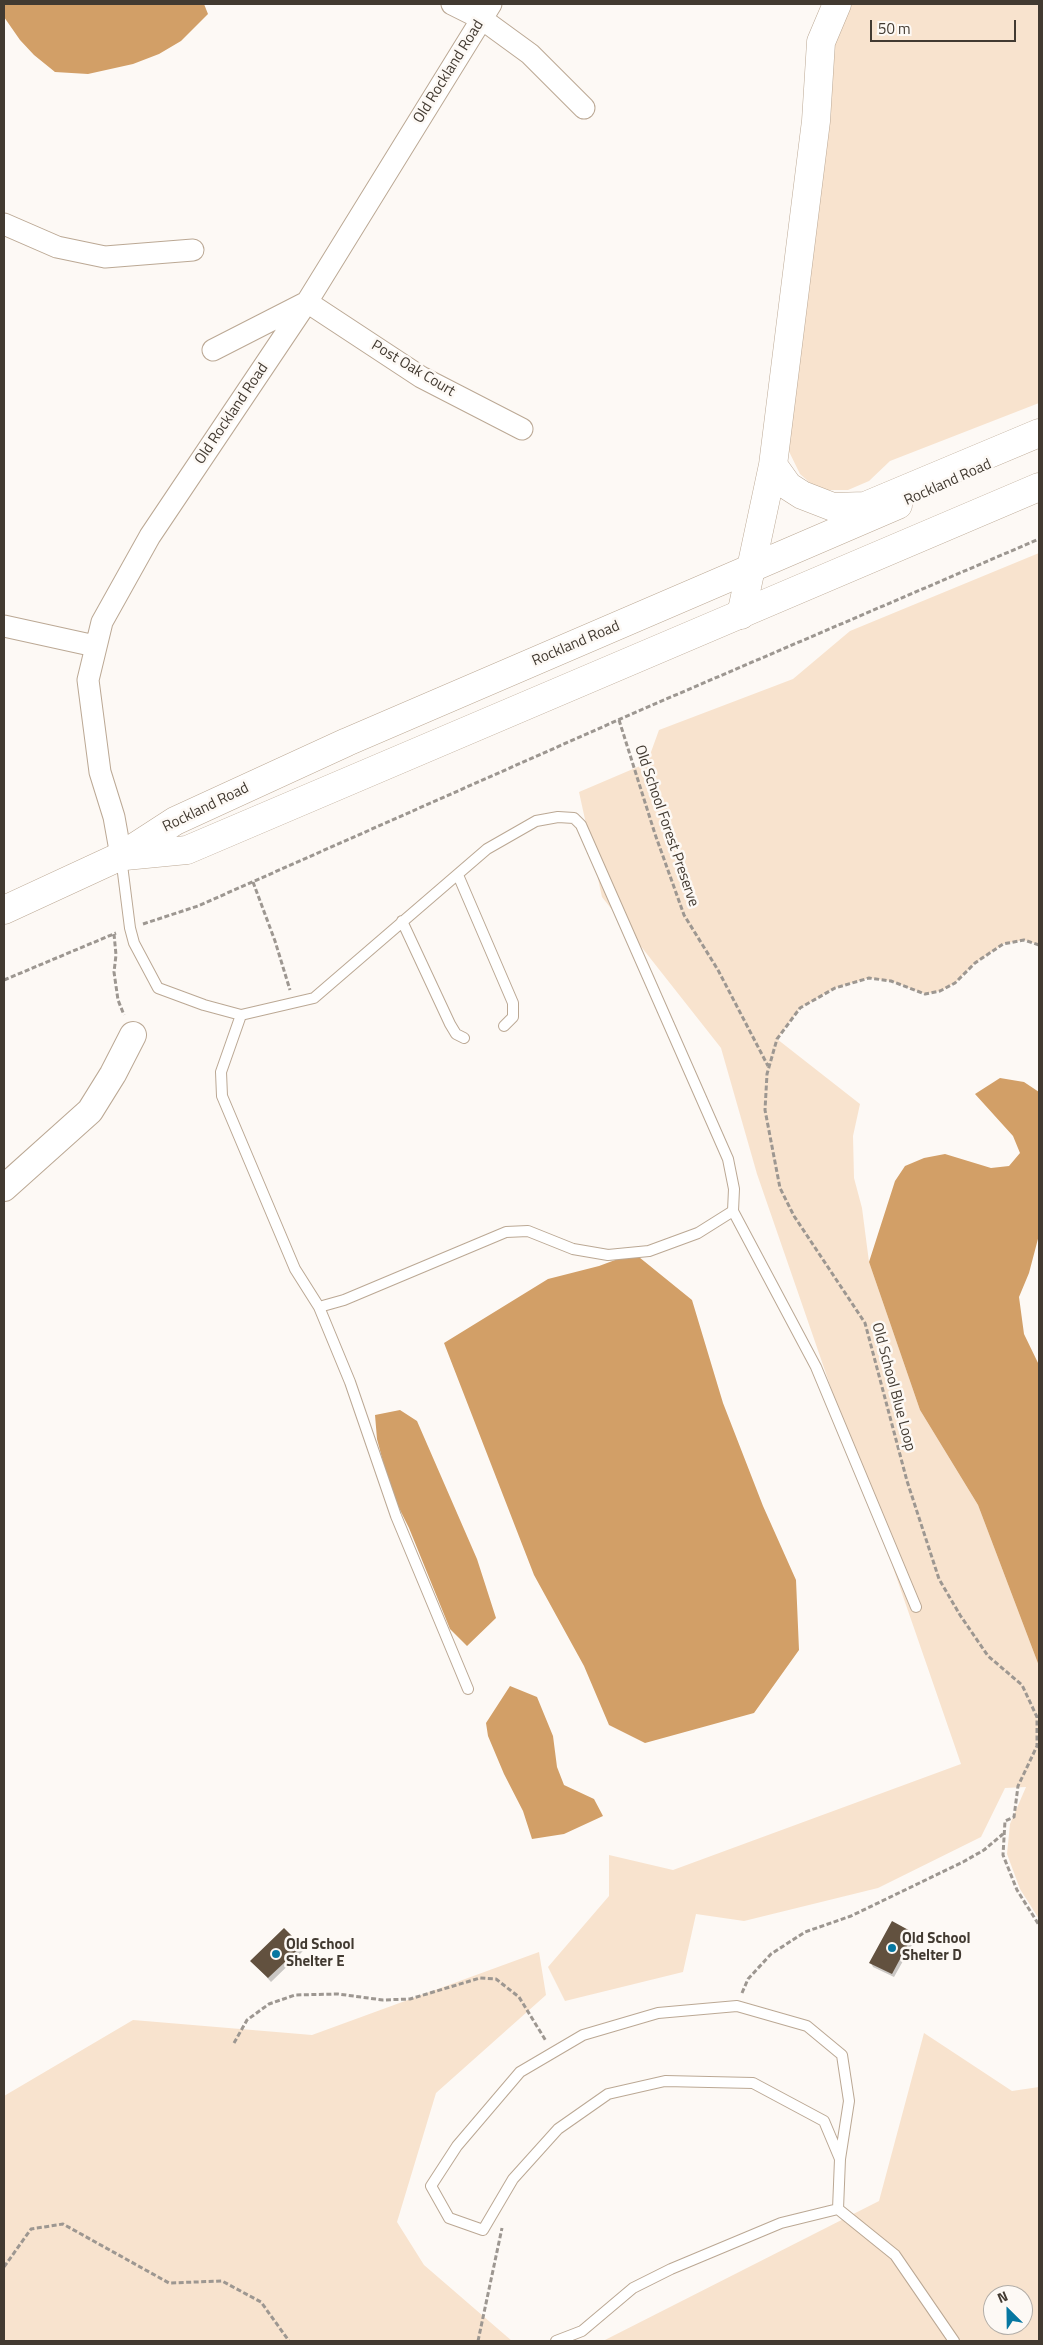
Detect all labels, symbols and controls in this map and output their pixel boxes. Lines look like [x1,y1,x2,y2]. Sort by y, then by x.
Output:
scale bar [873,10,1019,42]
street label: Old Rockland Road [410,17,488,127]
text: 50 m [878,17,911,40]
street label: Post Oak Court [368,337,458,401]
street label: Old Rockland Road [192,360,272,468]
street label: Rockland Road [902,456,994,510]
street label: Rockland Road [529,617,623,671]
street label: Old School Forest Preserve [630,743,702,909]
street label: Rockland Road [160,779,252,837]
street label: Old School Blue Loop [867,1321,919,1453]
place label: Old School Shelter D [902,1930,971,1965]
place label: Old School Shelter E [286,1936,355,1971]
marker: Old School Shelter D [886,1942,898,1954]
marker: Old School Shelter E [270,1948,282,1960]
north arrow [983,2285,1033,2335]
text: N [994,2285,1011,2308]

